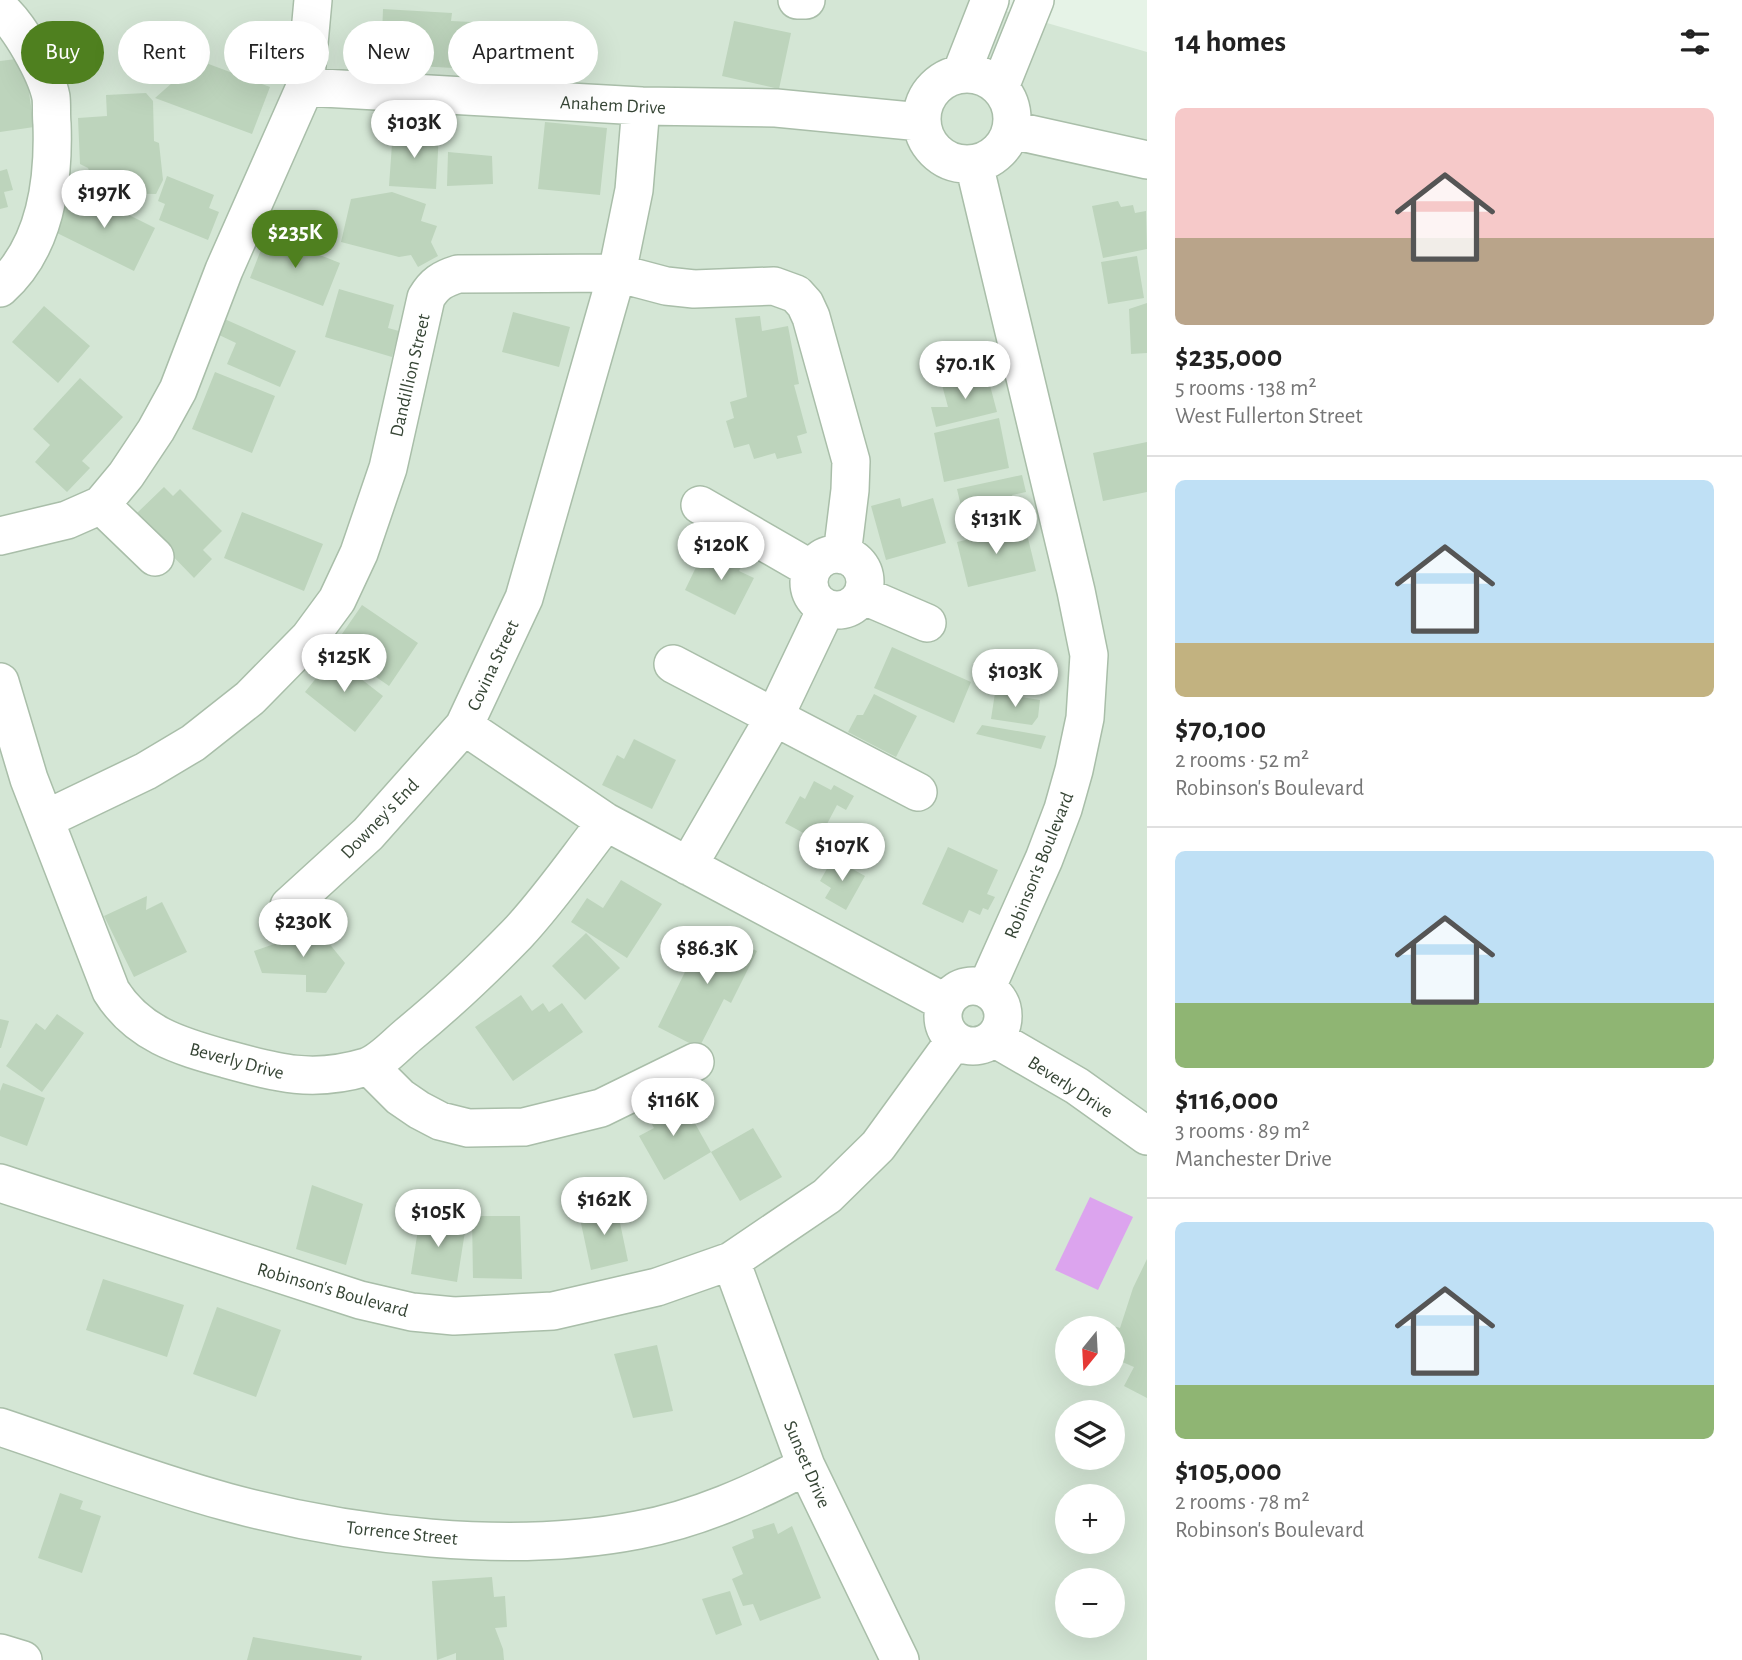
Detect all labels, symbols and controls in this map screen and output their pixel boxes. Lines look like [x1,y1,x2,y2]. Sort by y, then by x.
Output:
chip: Buy [21,21,104,84]
chip: Rent [118,21,210,84]
chip: Filters [224,21,329,84]
chip: New [343,21,434,84]
chip: Apartment [448,21,598,84]
icon: filters [1676,23,1714,61]
text: 14 homes [1175,27,1286,57]
street label: Anahem Drive [560,93,666,118]
pin: $103K [365,100,463,160]
text: $103K [387,111,441,134]
icon: home [1382,154,1508,280]
pin: $197K [55,170,153,230]
text: $197K [77,181,131,204]
pin: $235K [246,210,344,270]
text: $235K [268,221,322,244]
street label: Dandillion Street [387,312,434,439]
pin: $70.1K [908,342,1022,401]
text: $235,000 [1175,342,1282,372]
text: $70.1K [935,352,995,375]
text: 5 rooms · 138 m² [1175,377,1316,400]
text: West Fullerton Street [1175,405,1363,428]
pin: $131K [947,496,1045,556]
text: $131K [971,507,1021,530]
pin: $120K [672,522,770,582]
icon: home [1382,526,1508,652]
text: $120K [694,533,748,556]
street label: Covina Street [464,617,523,714]
pin: $125K [295,634,393,694]
text: $125K [318,645,370,668]
pin: $103K [966,650,1064,709]
text: $103K [988,660,1042,683]
text: $70,100 [1175,714,1266,744]
text: 2 rooms · 52 m² [1175,749,1309,772]
street label: Downey's End [338,775,423,863]
text: Robinson's Boulevard [1175,777,1364,800]
street label: Robinson's Boulevard [1001,789,1078,942]
pin: $107K [793,824,891,883]
text: $107K [815,834,869,857]
icon: home [1382,897,1508,1023]
pin: $230K [254,900,352,959]
text: $230K [275,910,331,933]
pin: $86.3K [650,926,764,986]
text: $86.3K [676,937,738,960]
street label: Beverly Drive [187,1040,286,1083]
street label: Beverly Drive [1024,1053,1116,1122]
pin: $116K [624,1078,722,1138]
text: $116,000 [1175,1085,1278,1115]
text: $116K [647,1089,699,1112]
text: 3 rooms · 89 m² [1175,1120,1310,1143]
text: Manchester Drive [1175,1148,1332,1171]
pin: $162K [555,1178,653,1237]
text: $162K [577,1188,631,1211]
pin: $105K [389,1190,487,1249]
text: $105K [411,1200,465,1223]
street label: Robinson's Boulevard [255,1260,410,1321]
icon: home [1382,1268,1508,1394]
north arrow [1055,1316,1125,1386]
map controls [1055,1316,1125,1638]
button: layers [1055,1400,1125,1470]
street label: Sunset Drive [780,1418,833,1511]
text: $105,000 [1175,1456,1282,1486]
button: + [1055,1484,1125,1554]
text: 2 rooms · 78 m² [1175,1491,1310,1514]
street label: Torrence Street [345,1518,459,1549]
text: Robinson's Boulevard [1175,1519,1364,1542]
button: − [1055,1568,1125,1638]

